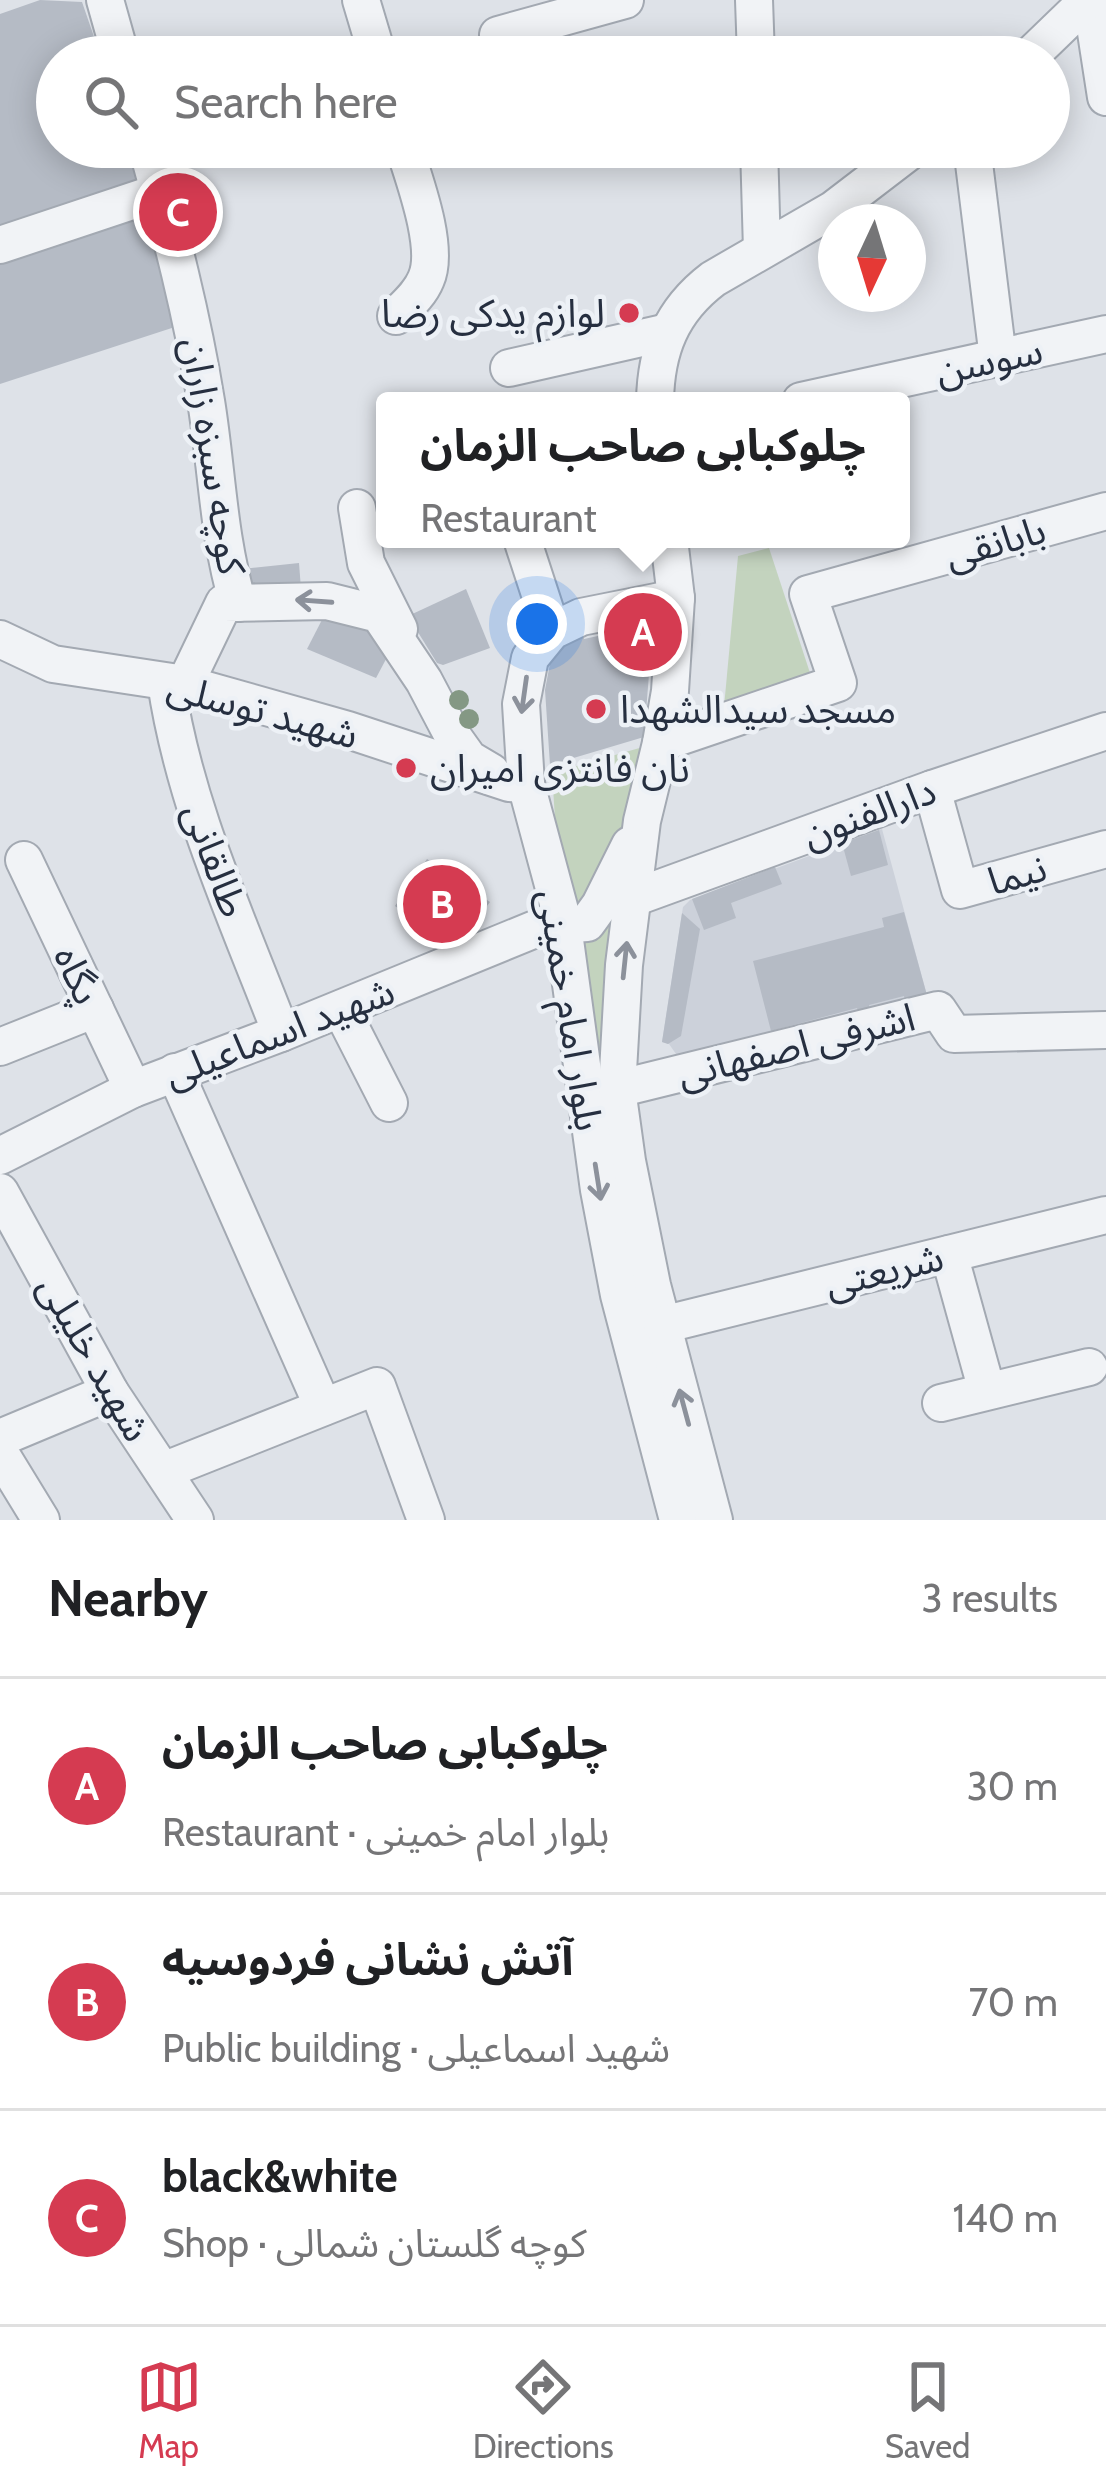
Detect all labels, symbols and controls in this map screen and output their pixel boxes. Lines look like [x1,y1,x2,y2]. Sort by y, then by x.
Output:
search box [36,36,1070,168]
icon: search [78,69,144,135]
text: Search here [174,75,398,129]
pin: C [139,167,217,257]
north arrow [818,204,926,312]
place label: لوازم یدکی رضا [381,289,605,343]
marker: لوازم یدکی رضا [616,300,642,326]
street label: سوسن [931,325,1047,395]
street label: کوچه سبزه زاران [169,334,257,579]
popup [376,392,910,548]
text: چلوکبابی صاحب الزمان [420,418,866,472]
text: Restaurant [420,494,597,542]
street label: بابانقی [939,505,1051,579]
pin: A [604,587,682,677]
one-way arrow [295,590,334,613]
your location [507,594,567,654]
street label: شهید توسلی [162,662,364,758]
one-way arrow [512,675,535,714]
place label: مسجد سیدالشهدا [620,685,896,733]
marker: مسجد سیدالشهدا [583,696,609,722]
place label: نان فانتزی امیران [430,744,690,792]
marker: نان فانتزی امیران [393,755,419,781]
street label: دارالفنون [796,766,942,858]
street label: طالقانی [173,796,259,924]
street label: نیما [982,843,1052,905]
pin: B [403,859,481,949]
street label: بلوار امام خمینی [522,886,614,1135]
street label: پگاه [42,938,112,1013]
one-way arrow [614,941,637,980]
street label: شهید اسماعیلی [157,966,401,1098]
street label: اشرفی اصفهانی [672,992,920,1098]
one-way arrow [588,1161,611,1200]
street label: شریعتی [820,1232,948,1308]
street label: شهید خلیلی [28,1266,162,1450]
one-way arrow [672,1389,694,1427]
text: Nearby [48,1567,208,1629]
text: 3 results [921,1574,1058,1622]
text: چلوکبابی صاحب الزمان [162,1716,608,1770]
text: A [75,1762,99,1810]
text: 30 m [967,1762,1058,1810]
text: Restaurant · بلوار امام خمینی [162,1808,609,1856]
text: آتش نشانی فردوسیه [162,1932,574,1986]
text: B [75,1978,99,2026]
text: 70 m [969,1978,1058,2026]
text: Public building · شهید اسماعیلی [162,2024,670,2072]
text: black&white [162,2149,398,2203]
text: C [75,2194,99,2242]
text: 140 m [953,2194,1058,2242]
text: Shop · کوچه گلستان شمالی [162,2219,586,2267]
tab: Map [136,2354,202,2466]
tab: Directions [473,2354,614,2466]
tab: Saved [885,2354,970,2466]

